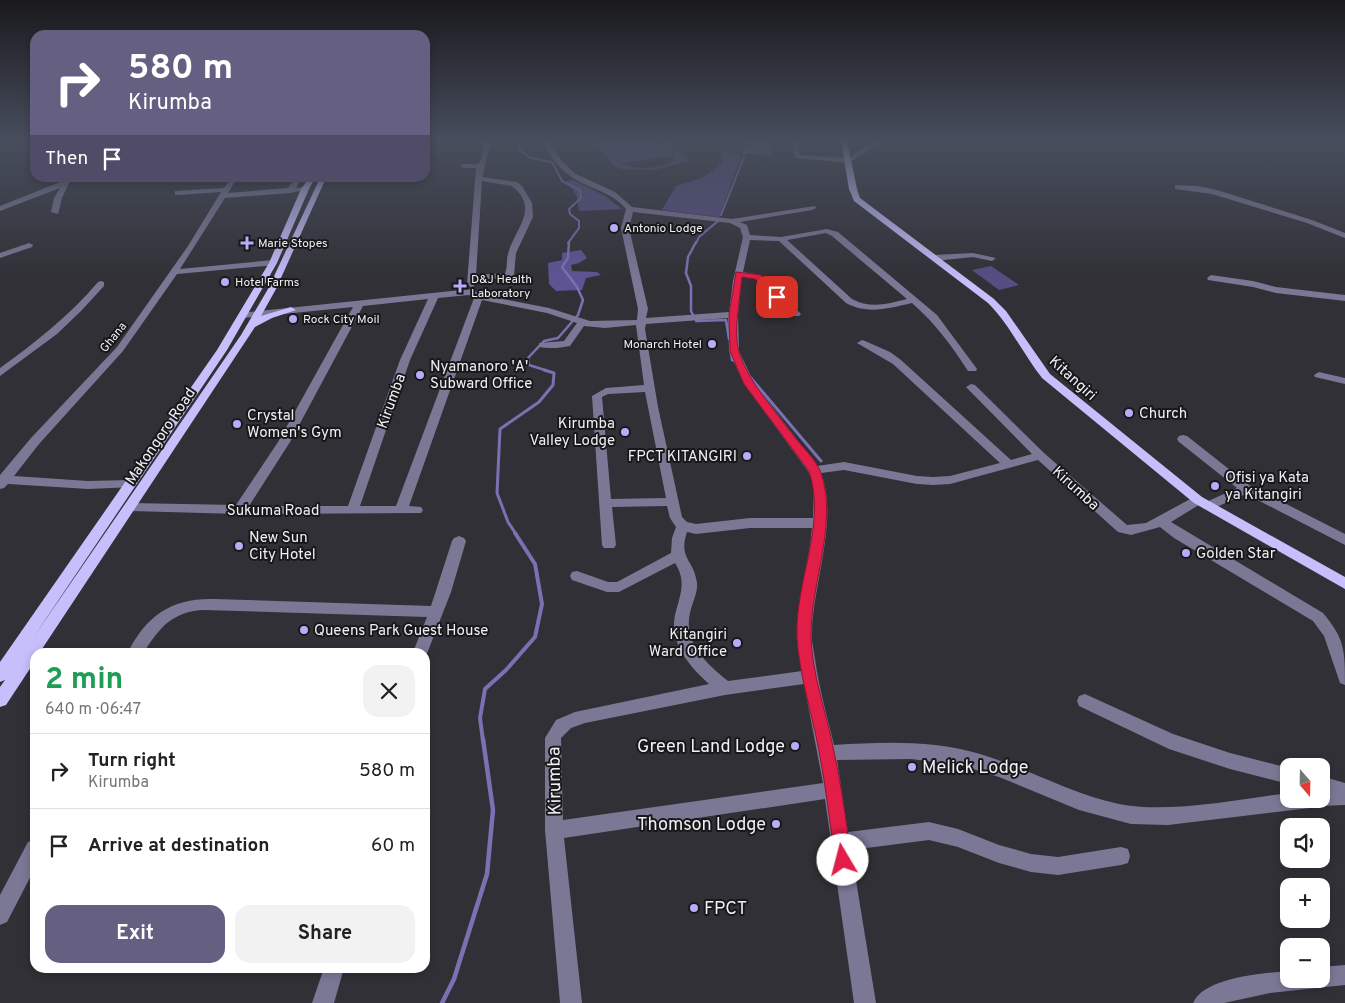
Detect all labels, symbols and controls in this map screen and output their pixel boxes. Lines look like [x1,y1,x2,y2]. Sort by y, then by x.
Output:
text: 580 m [128,47,233,91]
icon: right [45,50,110,115]
text: Kirumba [128,90,212,117]
icon: arrive [98,145,126,173]
text: Then [45,147,88,171]
place label: Antonio Lodge [624,221,703,237]
marker: Antonio Lodge [608,222,620,234]
marker: Marie Stopes [240,236,254,250]
place label: Marie Stopes [258,236,328,252]
place label: D&J Health Laboratory [471,272,532,302]
place label: Hotel Farms [235,275,300,291]
marker: Hotel Farms [219,276,231,288]
pin [756,276,798,318]
marker: D&J Health Laboratory [453,279,467,293]
icon: arrive [763,283,791,311]
place label: Rock City Moil [303,312,380,328]
marker: Rock City Moil [287,313,299,325]
street label: Ghana [97,319,131,356]
place label: Monarch Hotel [623,337,702,353]
marker: Monarch Hotel [706,338,718,350]
street label: Kitangiri [1044,353,1100,406]
place label: Nyamanoro 'A' Subward Office [430,358,532,394]
marker: Nyamanoro 'A' Subward Office [414,369,426,381]
street label: Kirumba [374,371,411,432]
street label: Makongoro Road [122,385,201,489]
place label: Church [1139,405,1187,424]
place label: Crystal Women's Gym [247,407,342,443]
marker: Church [1123,407,1135,419]
place label: Kirumba Valley Lodge [529,415,615,451]
marker: Crystal Women's Gym [231,418,243,430]
marker: Kirumba Valley Lodge [619,426,631,438]
place label: FPCT KITANGIRI [628,448,737,467]
marker: FPCT KITANGIRI [741,450,753,462]
street label: Kirumba [1047,463,1103,515]
place label: Ofisi ya Kata ya Kitangiri [1225,469,1309,505]
marker: Ofisi ya Kata ya Kitangiri [1209,480,1221,492]
street label: Sukuma Road [227,502,319,521]
place label: New Sun City Hotel [249,529,316,565]
marker: New Sun City Hotel [233,540,245,552]
place label: Golden Star [1196,545,1276,564]
marker: Golden Star [1180,547,1192,559]
place label: Queens Park Guest House [314,622,488,641]
marker: Queens Park Guest House [298,624,310,636]
place label: Kitangiri Ward Office [649,626,727,662]
marker: Kitangiri Ward Office [731,637,743,649]
text: 2 min [45,662,123,699]
button: close [363,665,415,717]
text: 640 m · 06:47 [45,700,141,720]
place label: Green Land Lodge [637,736,785,759]
marker: Green Land Lodge [789,740,801,752]
street label: Kirumba [543,746,568,815]
text: Turn right [88,749,176,773]
icon: right [45,757,73,785]
place label: Melick Lodge [922,757,1029,780]
north arrow [1280,758,1330,808]
map controls [1280,758,1330,988]
text: 580 m [359,759,415,783]
marker: Melick Lodge [906,761,918,773]
text: Kirumba [88,773,149,793]
place label: Thomson Lodge [637,814,766,837]
marker: Thomson Lodge [770,818,782,830]
button: sound [1280,818,1330,868]
icon: arrive [45,832,73,860]
position arrow [816,833,868,885]
text: Arrive at destination [88,834,269,858]
text: 60 m [371,834,415,858]
button: + [1280,878,1330,928]
place label: FPCT [704,898,747,921]
marker: FPCT [688,902,700,914]
button: Exit [45,905,225,963]
button: Share [235,905,415,963]
button: − [1280,938,1330,988]

